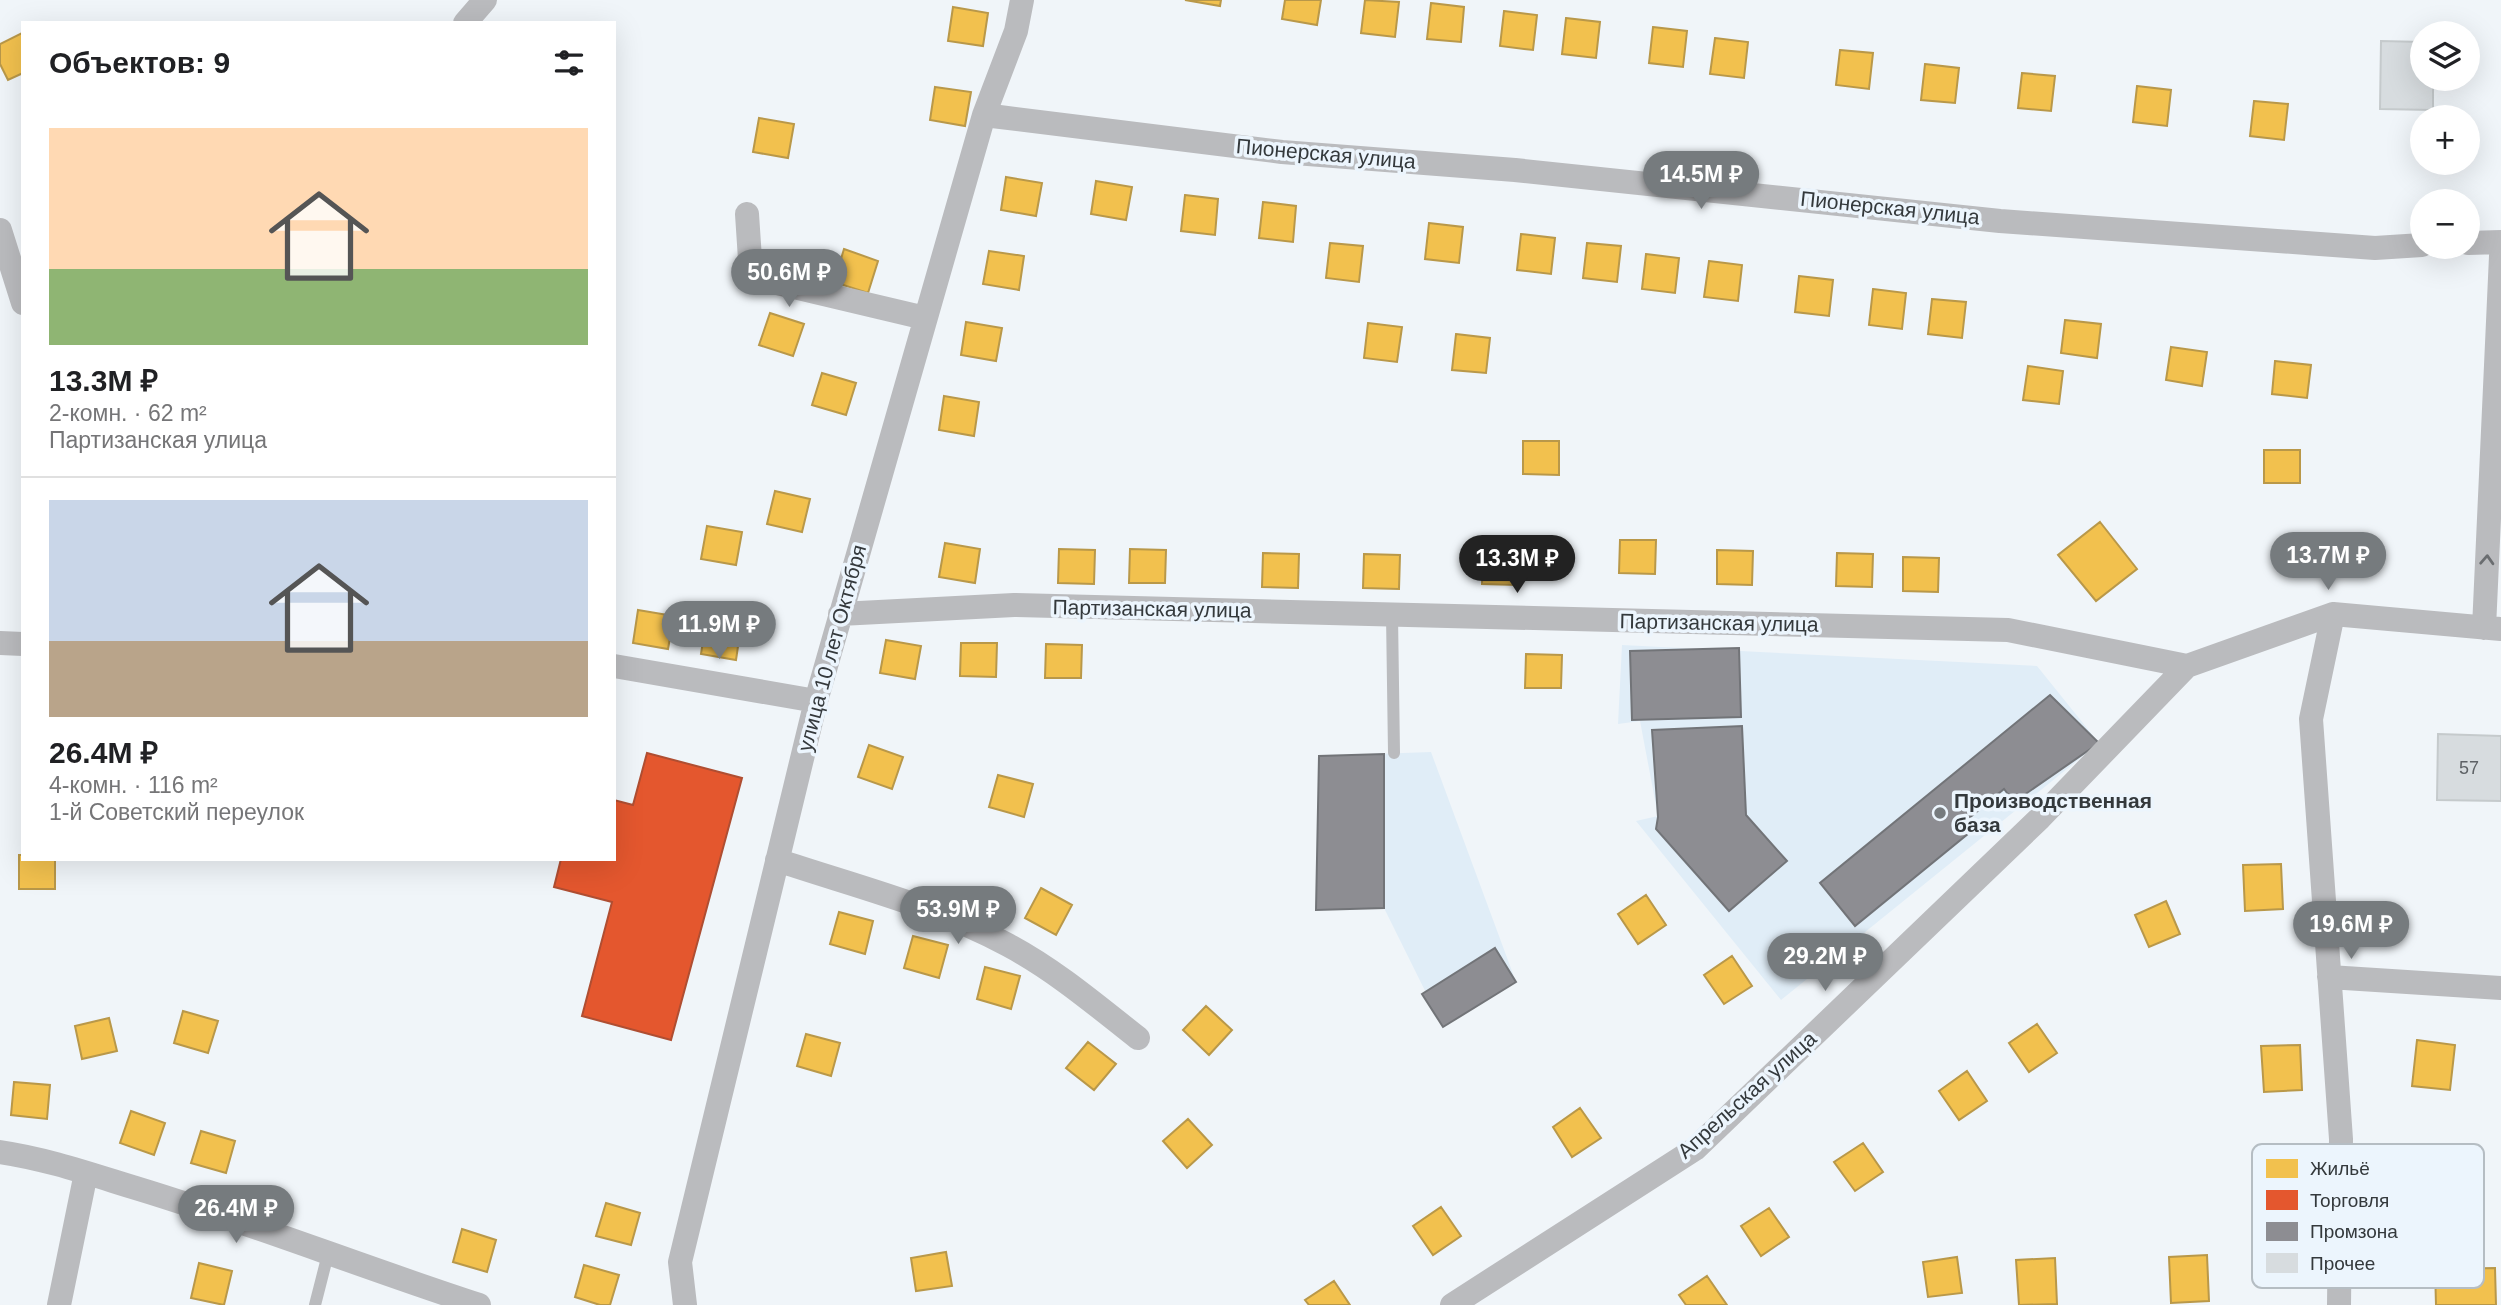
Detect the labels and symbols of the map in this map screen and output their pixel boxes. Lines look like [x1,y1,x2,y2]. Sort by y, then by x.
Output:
street label: Пионерская улица [1235,134,1417,173]
pin: 14.5M ₽ [1636,152,1766,211]
street label: Пионерская улица [1799,187,1981,228]
pin: 50.6M ₽ [724,250,854,309]
pin: 13.7M ₽ [2263,532,2393,592]
pin: 13.3M ₽ [1452,536,1582,595]
street label: улица 10 лет Октября [793,542,870,754]
one-way arrow [2479,554,2494,565]
street label: Партизанская улица [1052,595,1252,622]
pin: 11.9M ₽ [654,602,784,661]
street label: Партизанская улица [1619,609,1819,636]
house number: 57 [2459,758,2479,778]
place label: Производственная база [1954,789,2152,836]
marker: Производственная база [1932,805,1948,821]
pin: 53.9M ₽ [893,886,1023,946]
pin: 19.6M ₽ [2286,902,2416,961]
pin: 29.2M ₽ [1760,934,1890,993]
street label: Апрельская улица [1673,1026,1821,1163]
legend [2252,1144,2484,1288]
text: Жильё [2310,1158,2370,1179]
pin: 26.4M ₽ [171,1186,301,1245]
text: Торговля [2310,1190,2389,1211]
text: Промзона [2310,1221,2398,1242]
text: Прочее [2310,1253,2375,1274]

